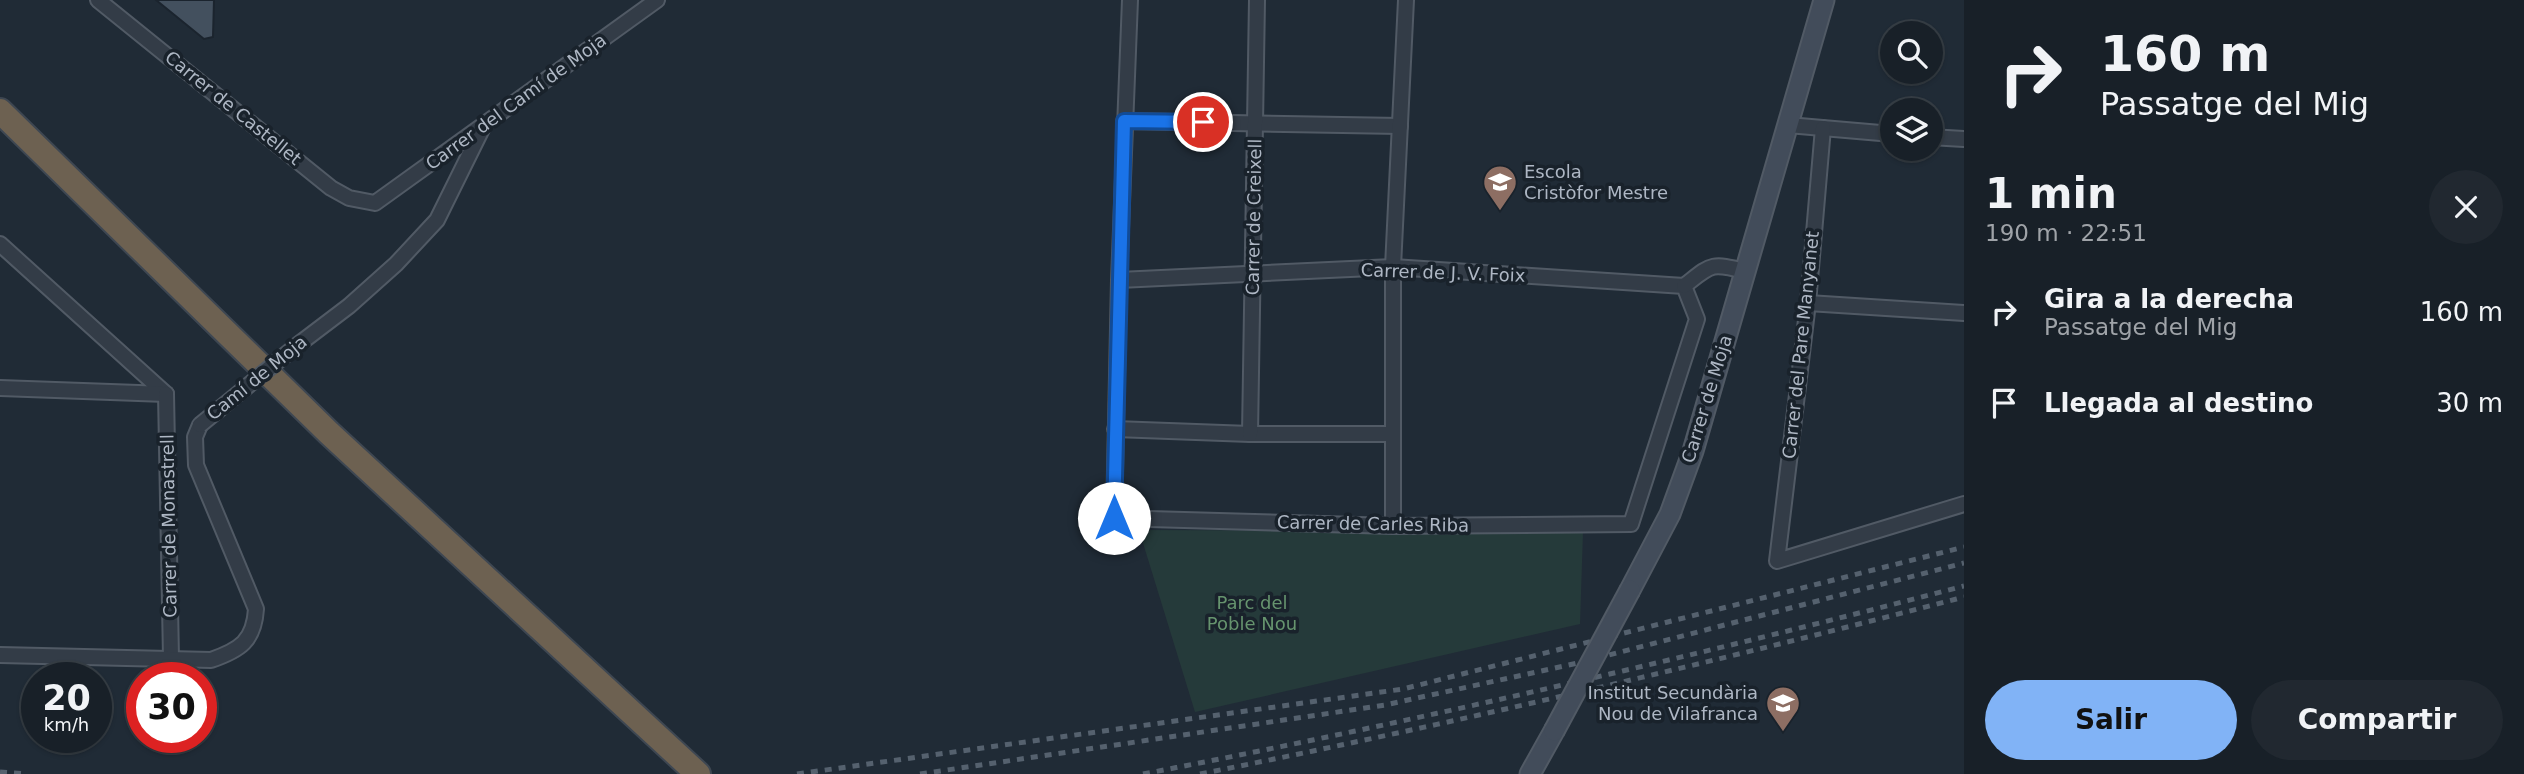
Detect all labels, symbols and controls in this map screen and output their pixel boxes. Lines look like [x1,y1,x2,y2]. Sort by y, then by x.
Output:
map controls [1880,21,1943,161]
button: search [1880,21,1943,84]
text: 160 m [2100,26,2270,83]
icon: right [1985,28,2076,119]
street label: Carrer del Camí de Moja [421,29,610,174]
street label: Carrer de Castellet [161,46,306,169]
text: Passatge del Mig [2100,85,2369,123]
pin [1173,92,1233,152]
button: layers [1880,98,1943,161]
icon: arrive [1184,103,1222,141]
street label: Carrer de Creixell [1242,138,1265,296]
place label: Escola Cristòfor Mestre [1524,161,1668,203]
school or university icon: Escola Cristòfor Mestre [1481,163,1519,212]
text: 1 min [1985,169,2117,218]
button: close [2429,170,2503,244]
text: 190 m · 22:51 [1985,220,2147,246]
street label: Carrer del Pare Manyanet [1778,230,1823,460]
street label: Carrer de J. V. Foix [1360,259,1526,286]
text: Gira a la derecha [2044,284,2294,314]
icon: right [1985,293,2023,331]
text: 160 m [2420,297,2503,327]
text: Passatge del Mig [2044,314,2237,340]
street label: Camí de Moja [202,331,311,424]
street label: Carrer de Moja [1677,332,1736,465]
icon: arrive [1985,384,2023,422]
text: Llegada al destino [2044,388,2313,418]
text: 30 m [2436,388,2503,418]
street label: Carrer de Monastrell [156,434,181,618]
position arrow [1077,481,1151,555]
street label: Carrer de Carles Riba [1277,511,1469,536]
park label: Parc del Poble Nou [1207,592,1297,634]
speed limit sign: 30 [126,662,217,753]
text: 20 [42,678,91,718]
button: Salir [1985,680,2237,760]
button: Compartir [2251,680,2503,760]
place label: Institut Secundària Nou de Vilafranca [1588,682,1758,724]
school or university icon: Institut Secundària Nou de Vilafranca [1764,684,1802,733]
text: km/h [44,714,89,735]

